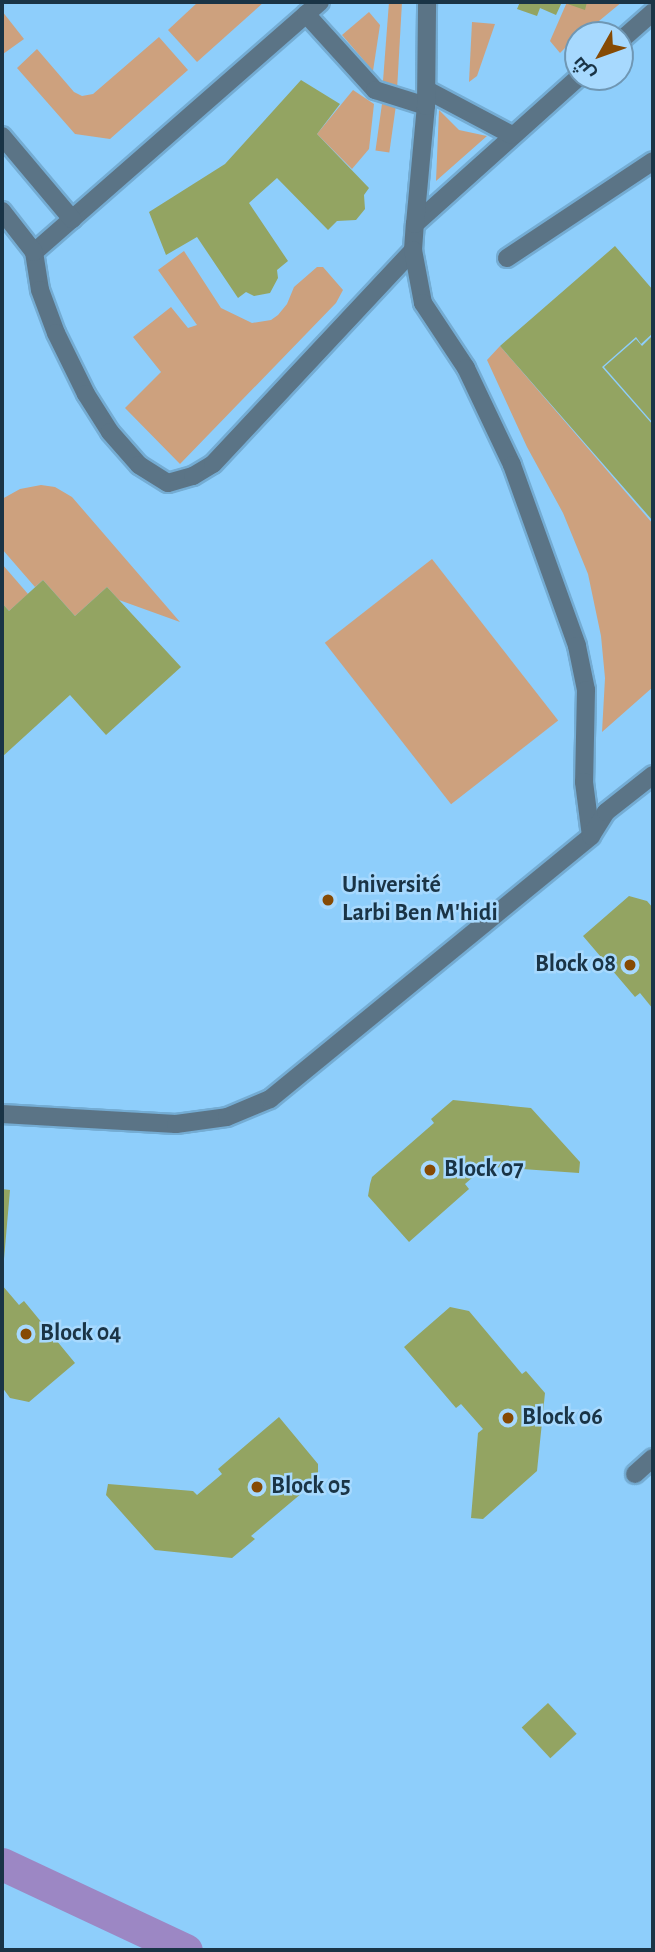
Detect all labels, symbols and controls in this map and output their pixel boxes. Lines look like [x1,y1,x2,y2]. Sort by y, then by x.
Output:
north arrow [564,21,634,91]
text: ش [569,53,599,84]
place label: Université Larbi Ben M'hidi [342,872,498,928]
marker: Université Larbi Ben M'hidi [320,892,336,908]
place label: Block 08 [535,951,616,979]
marker: Block 08 [622,957,638,973]
place label: Block 07 [444,1156,524,1184]
marker: Block 07 [422,1162,438,1178]
place label: Block 04 [40,1320,121,1348]
marker: Block 04 [18,1326,34,1342]
place label: Block 06 [522,1404,603,1432]
marker: Block 06 [500,1410,516,1426]
place label: Block 05 [271,1473,351,1501]
marker: Block 05 [249,1479,265,1495]

